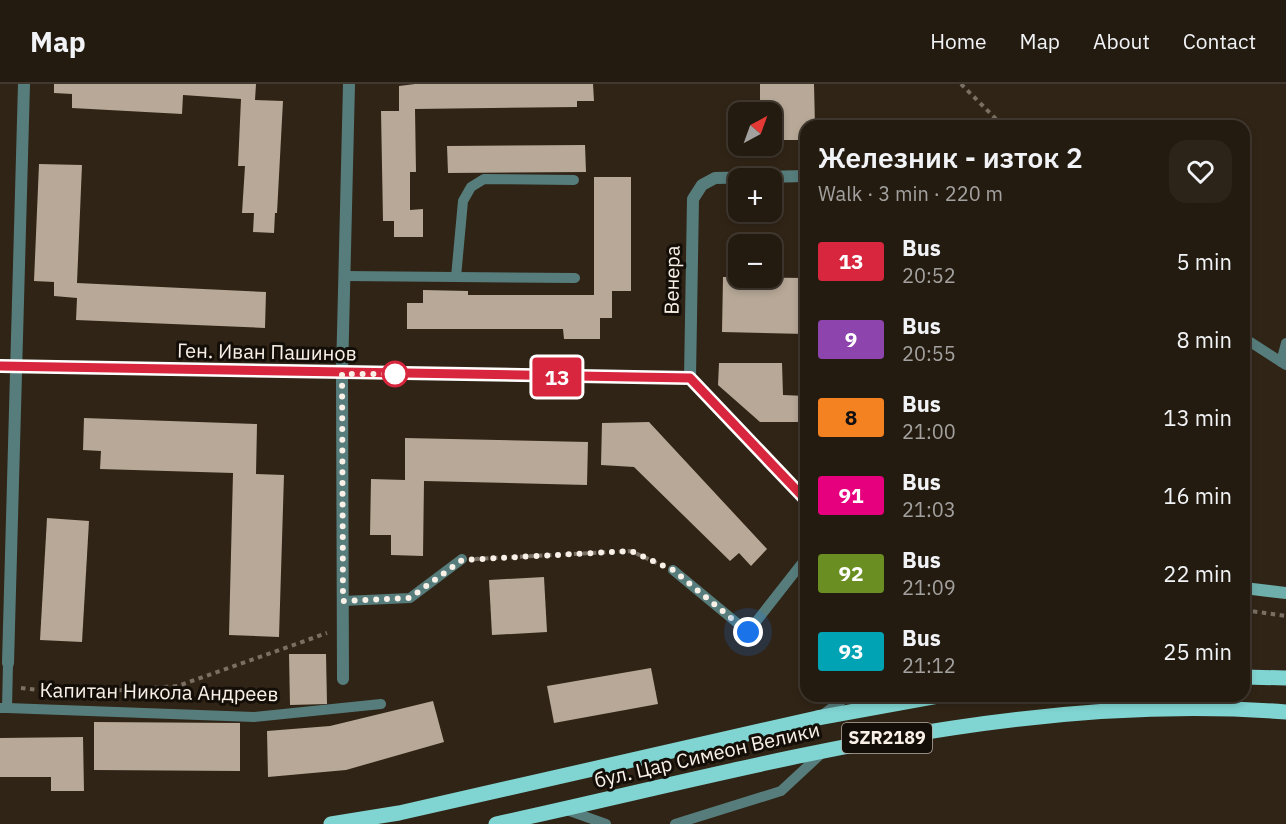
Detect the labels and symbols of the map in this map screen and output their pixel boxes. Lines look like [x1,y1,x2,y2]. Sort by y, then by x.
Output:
north arrow [728,102,782,156]
street label: Венера [657,245,686,315]
street label: Ген. Иван Пашинов [177,336,357,367]
line badge: 13 [530,358,584,396]
unlabelled marker [382,361,408,387]
your location [733,617,763,647]
street label: Капитан Никола Андреев [39,676,279,707]
street label: бул. Цар Симеон Велики [592,715,822,794]
road number: SZR2189 [842,723,932,753]

